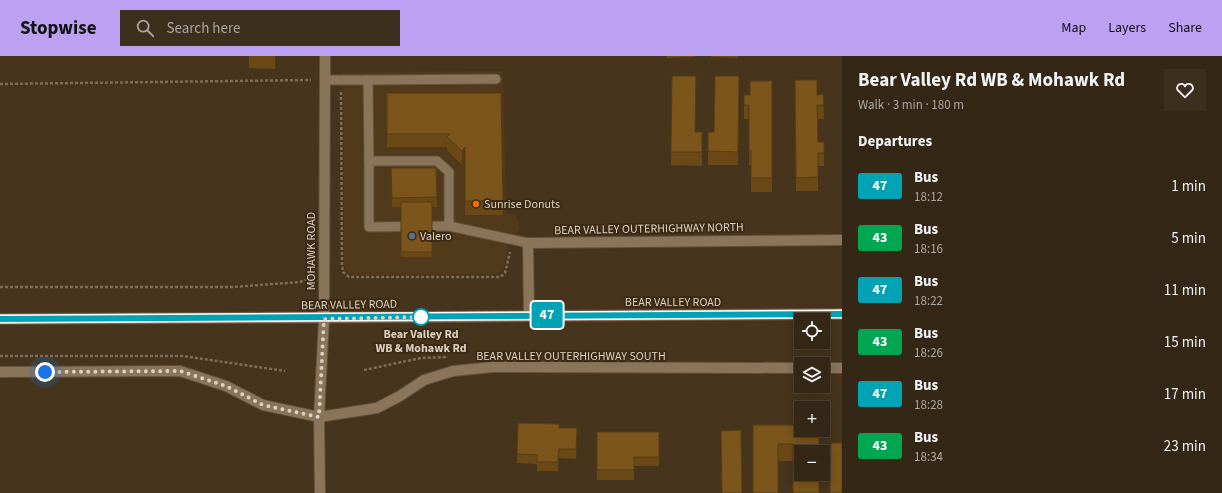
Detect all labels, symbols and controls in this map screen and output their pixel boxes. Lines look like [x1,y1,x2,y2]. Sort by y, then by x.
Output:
search box [120,10,400,46]
text: Stopwise [20,15,96,42]
icon: search [134,17,156,39]
text: Search here [166,18,240,39]
text: Map [1061,18,1086,38]
text: Layers [1108,18,1146,38]
text: Share [1168,18,1202,38]
text: Bear Valley Rd WB & Mohawk Rd [858,67,1125,94]
button: heart [1164,69,1206,111]
text: Walk · 3 min · 180 m [858,96,964,114]
text: Departures [858,131,932,152]
text: Bus [914,167,938,188]
text: 47 [873,176,887,196]
text: 1 min [1171,176,1206,197]
text: 18:12 [914,188,943,206]
place label: Sunrise Donuts [484,196,560,213]
marker: Sunrise Donuts [471,199,481,209]
street label: MOHAWK ROAD [303,212,320,290]
street label: BEAR VALLEY OUTERHIGHWAY NORTH [554,219,744,239]
text: Bus [914,219,938,240]
place label: Valero [420,228,452,245]
text: 43 [873,228,887,248]
text: 5 min [1171,228,1206,249]
marker: Valero [407,231,417,241]
text: 18:16 [914,240,943,258]
text: Bus [914,271,938,292]
text: 47 [873,280,887,300]
text: 11 min [1164,280,1206,301]
text: 18:22 [914,292,943,310]
street label: BEAR VALLEY ROAD [625,294,721,311]
street label: BEAR VALLEY ROAD [301,296,397,314]
line badge: 47 [529,302,565,328]
text: 47 [540,305,554,325]
marker: Bear Valley Rd WB & Mohawk Rd [412,308,430,326]
map controls [794,313,830,481]
button: locate [794,313,830,349]
text: Bus [914,323,938,344]
place label: Bear Valley Rd WB & Mohawk Rd [375,326,467,357]
text: 43 [873,332,887,352]
text: 15 min [1164,332,1206,353]
text: 18:26 [914,344,943,362]
street label: BEAR VALLEY OUTERHIGHWAY SOUTH [476,348,666,365]
button: layers [794,357,830,393]
your location [35,362,55,382]
text: Bus [914,375,938,396]
text: 47 [873,384,887,404]
text: 17 min [1164,384,1206,405]
text: 18:28 [914,396,943,414]
button: + [794,401,830,437]
text: Bus [914,427,938,448]
text: 43 [873,436,887,456]
text: 23 min [1164,436,1206,457]
button: − [794,445,830,481]
text: 18:34 [914,448,943,466]

